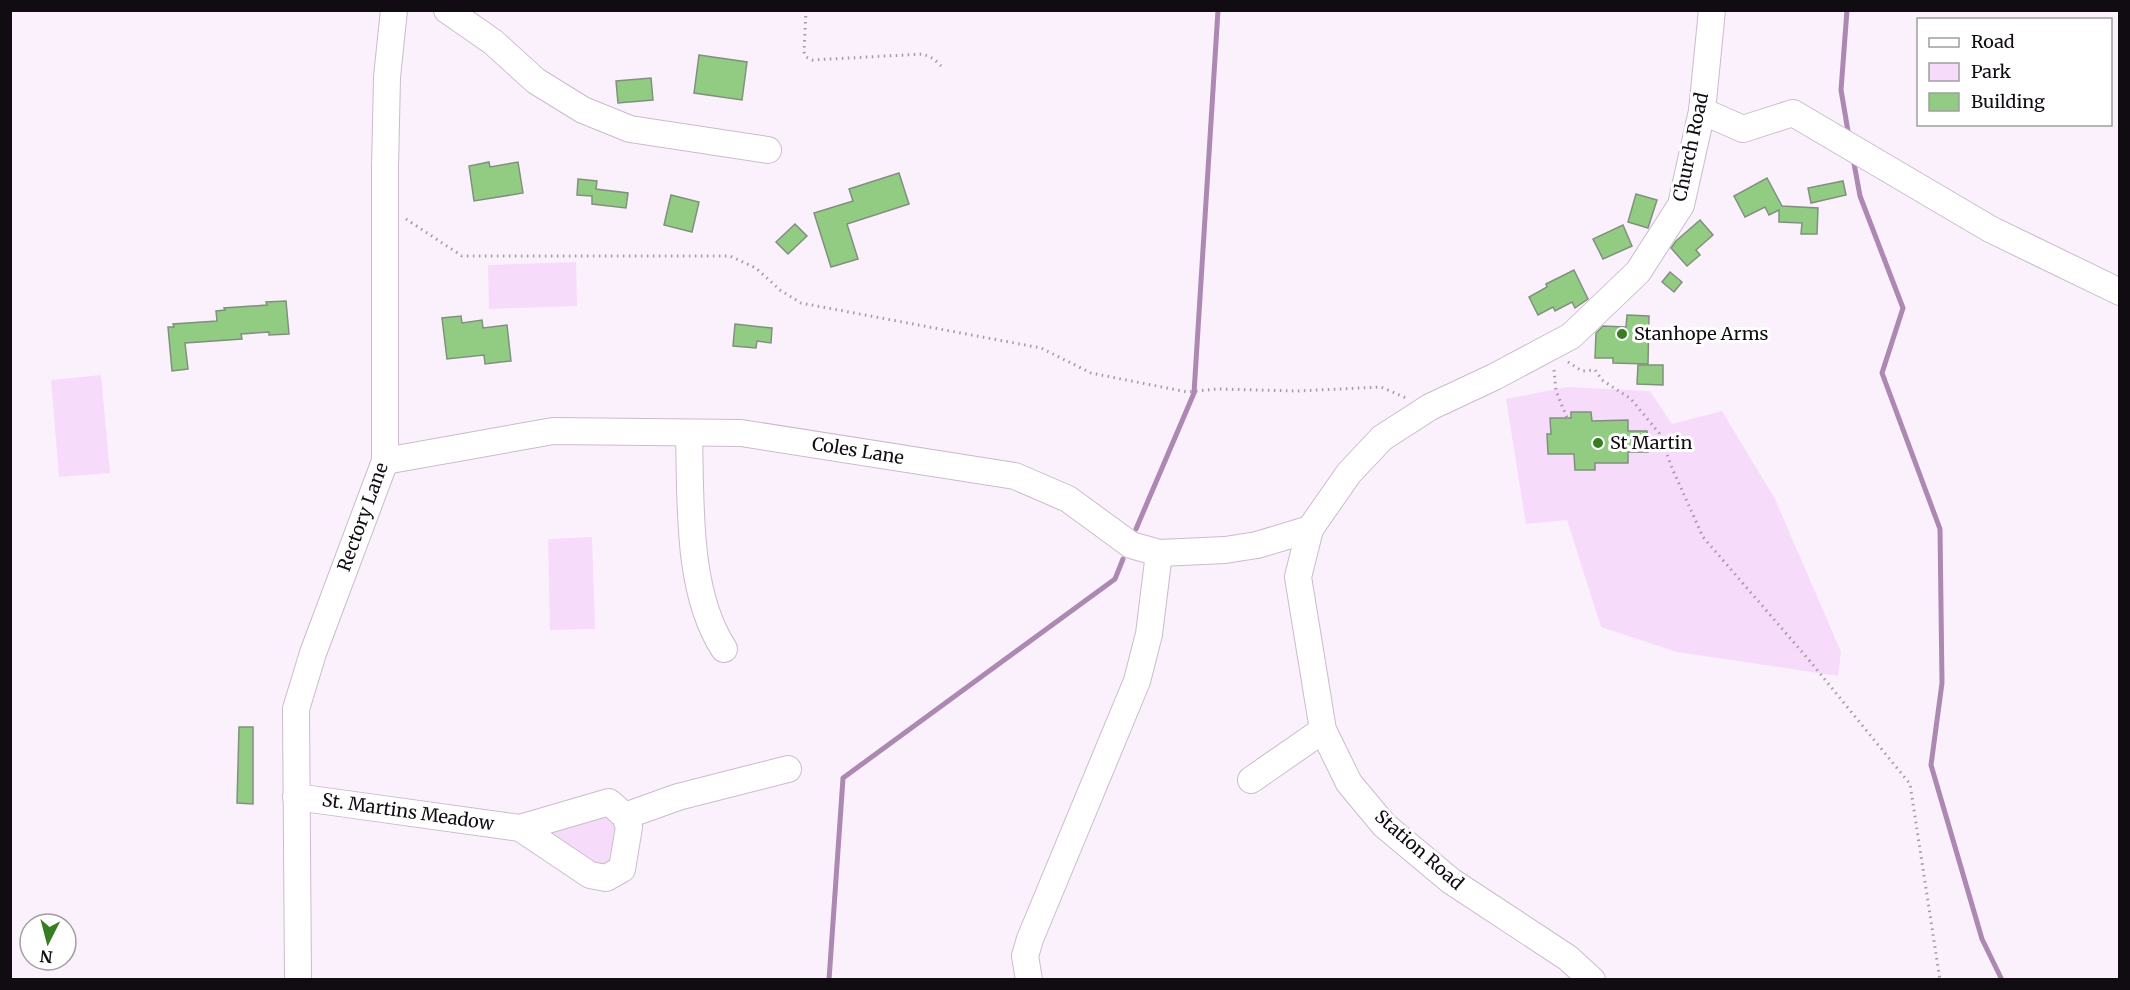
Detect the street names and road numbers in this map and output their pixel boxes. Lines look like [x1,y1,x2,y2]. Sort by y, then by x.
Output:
street label: Church Road [1668,90,1713,203]
street label: Coles Lane [810,432,906,469]
street label: Rectory Lane [332,459,393,574]
street label: St. Martins Meadow [321,788,496,835]
street label: Station Road [1370,805,1469,895]

